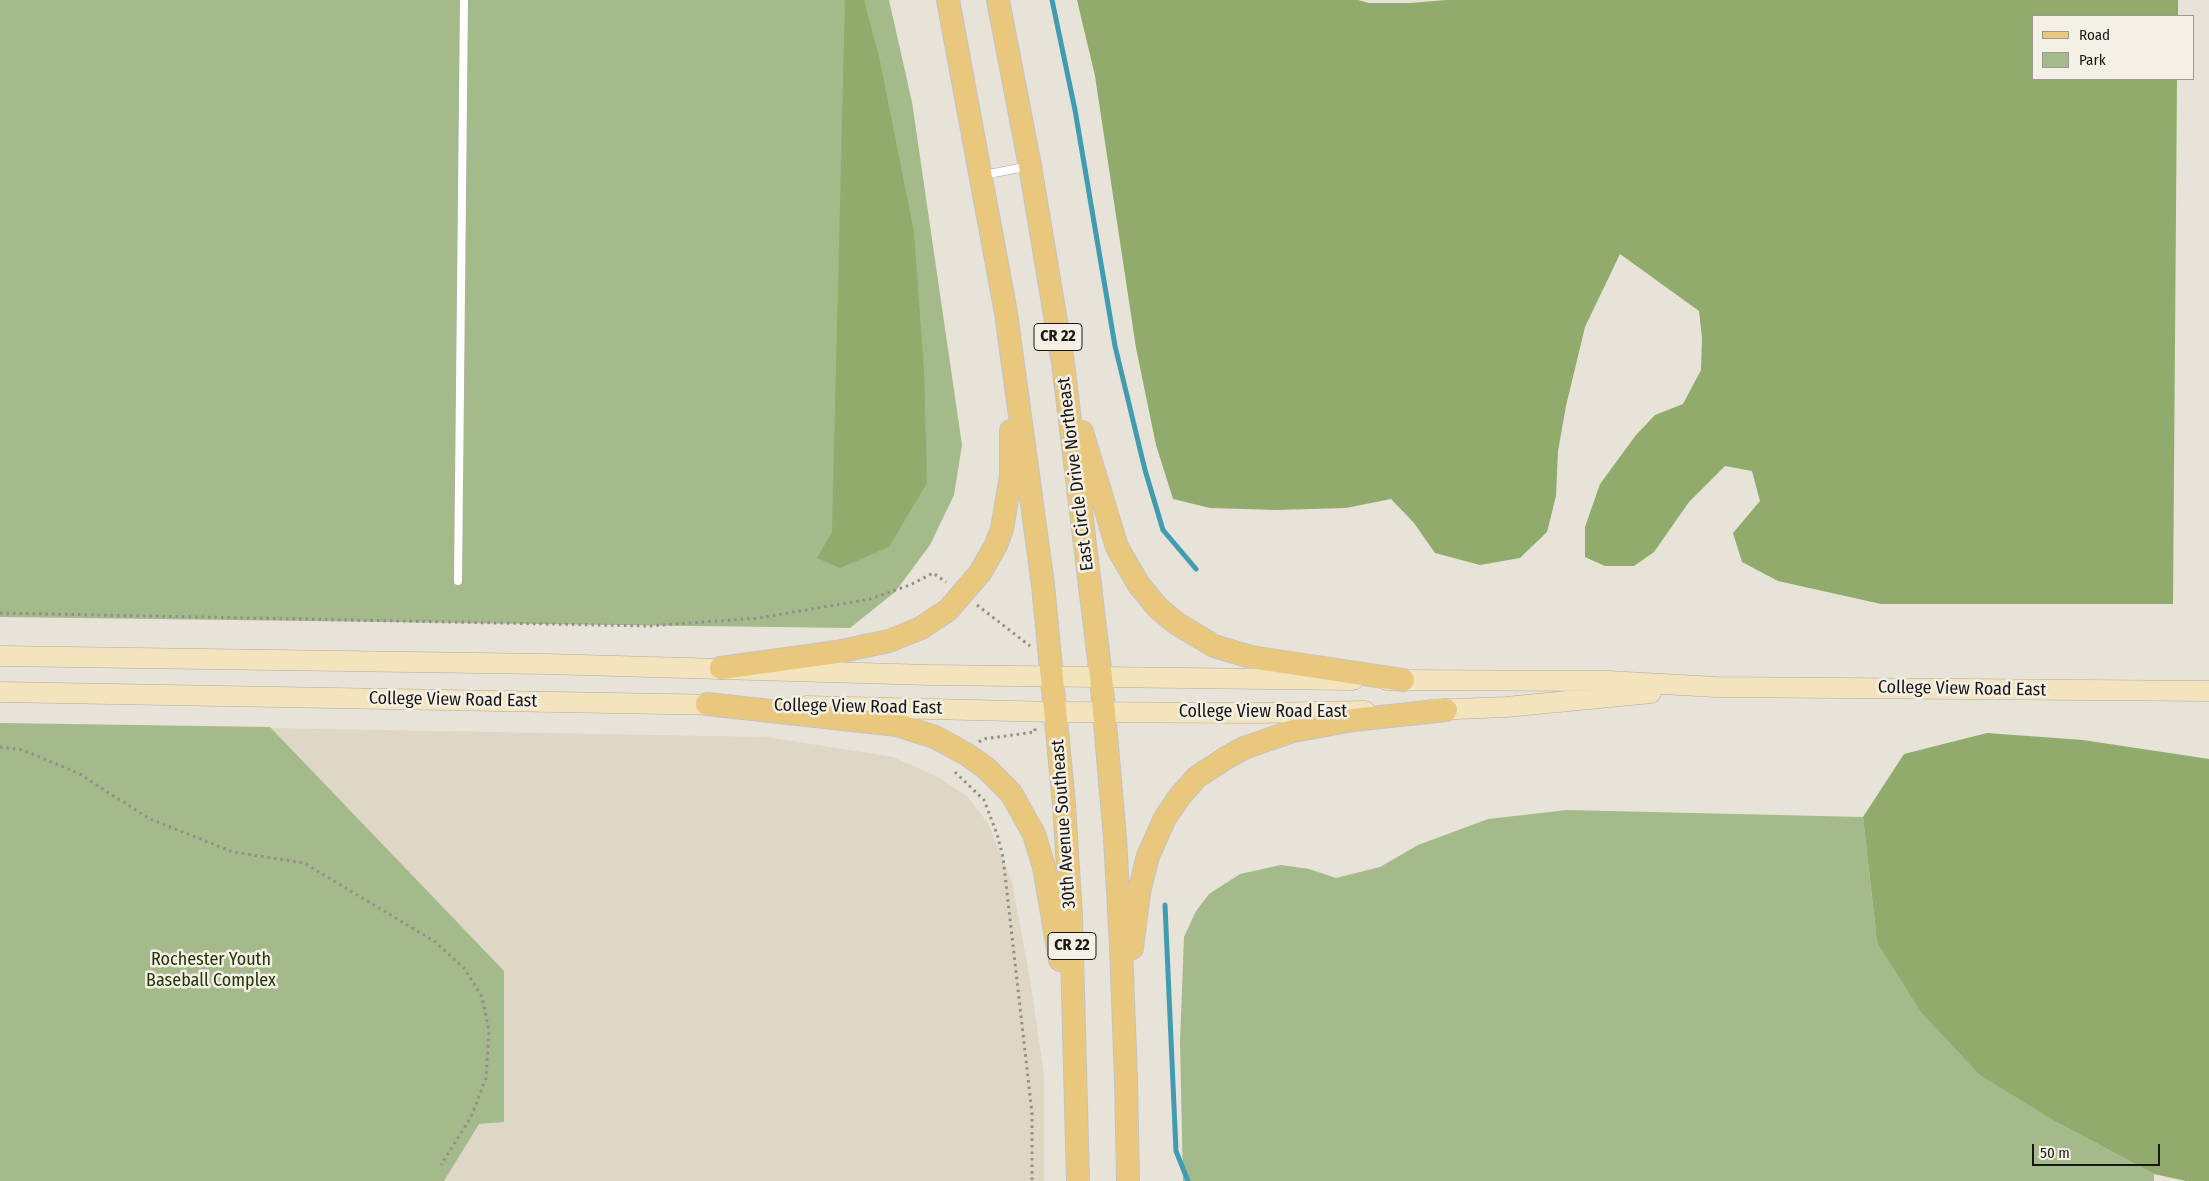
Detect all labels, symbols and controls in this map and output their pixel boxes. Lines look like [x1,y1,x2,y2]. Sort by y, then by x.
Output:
legend [2032,15,2194,80]
text: Road [2079,26,2110,44]
text: Park [2079,51,2106,69]
road number: CR 22 [1034,324,1082,351]
street label: East Circle Drive Northeast [1053,376,1099,572]
street label: College View Road East [1878,677,2046,701]
street label: College View Road East [369,688,537,712]
street label: College View Road East [774,695,942,719]
street label: College View Road East [1179,701,1347,723]
street label: 30th Avenue Southeast [1047,739,1081,909]
road number: CR 22 [1048,932,1096,959]
park label: Rochester Youth Baseball Complex [146,949,276,992]
scale bar [2034,1134,2162,1166]
text: 50 m [2040,1144,2070,1162]

